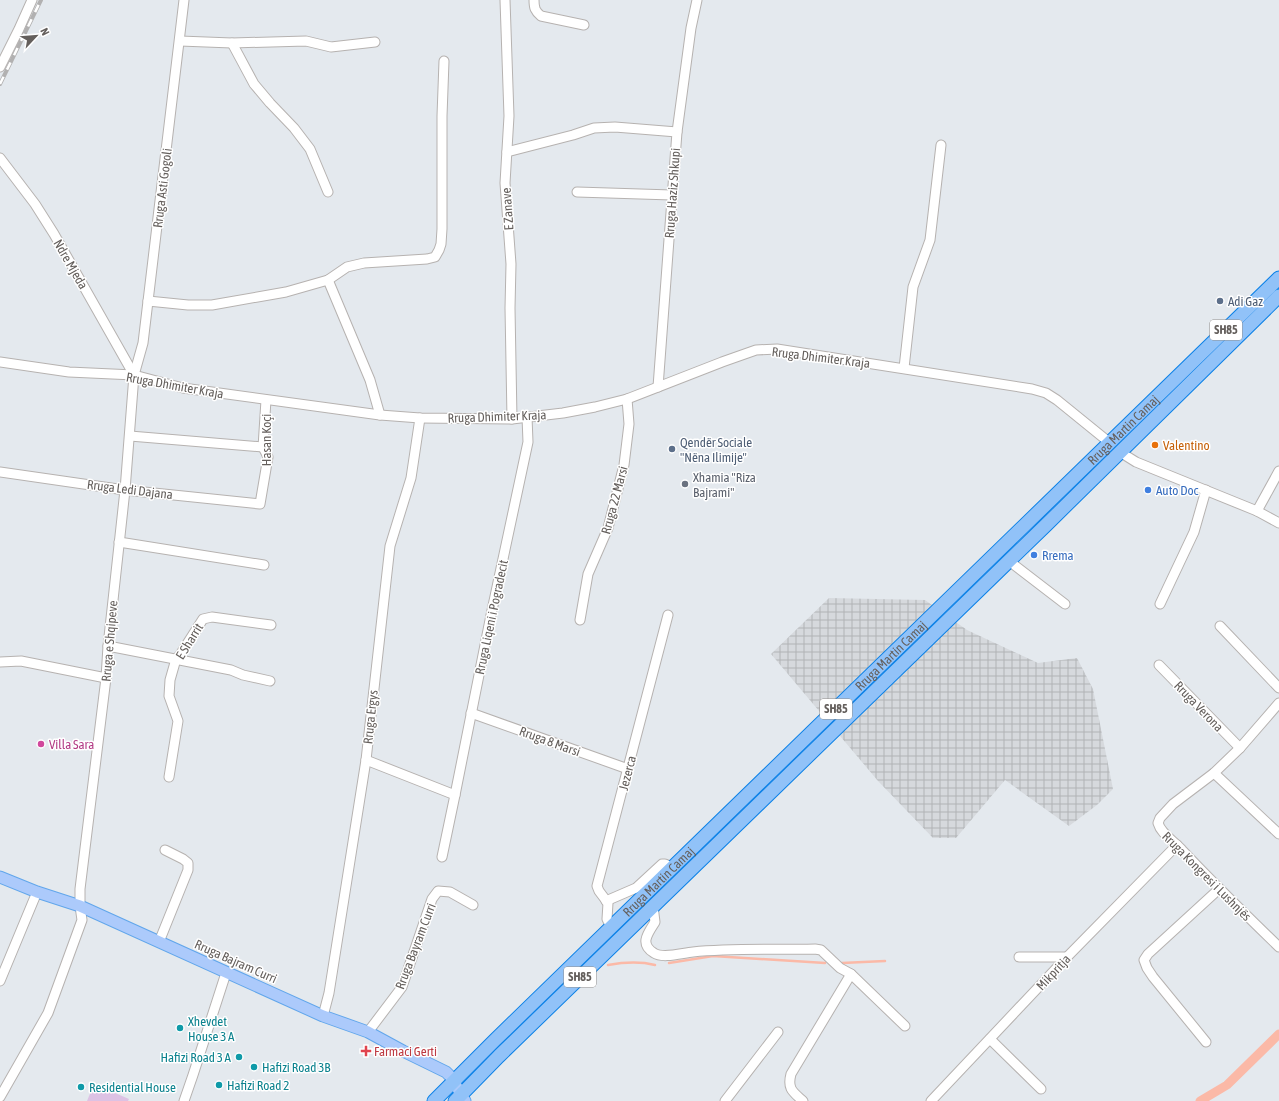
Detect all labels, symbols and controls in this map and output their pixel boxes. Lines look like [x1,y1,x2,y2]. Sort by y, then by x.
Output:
north arrow [16,16,56,56]
text: N [38,26,52,37]
street label: Rruga Asti Gogoli [150,147,175,229]
street label: Rruga Haziz Shkupi [662,147,683,239]
street label: E Zanave [499,187,516,231]
street label: Ndre Mjeda [50,237,91,292]
place label: Adi Gaz [1228,294,1263,309]
marker: Adi Gaz [1215,296,1225,306]
road number: SH85 [1210,320,1242,340]
street label: Rruga Dhimiter Kraja [771,344,871,371]
street label: Rruga Dhimiter Kraja [125,370,225,401]
street label: Rruga Martin Camaj [1085,392,1162,468]
street label: Rruga Dhimiter Kraja [447,407,547,426]
street label: Hasan Koçi [259,414,274,466]
place label: Qendër Sociale "Nëna Ilimije" [680,435,752,465]
place label: Valentino [1163,438,1210,453]
marker: Valentino [1150,440,1160,450]
marker: Qendër Sociale "Nëna Ilimije" [667,444,677,454]
street label: Rruga 22 Marsi [598,464,631,536]
place label: Xhamia ''Riza Bajrami'' [693,470,756,500]
street label: Rruga Ledi Dajana [86,477,174,502]
marker: Xhamia ''Riza Bajrami'' [680,479,690,489]
place label: Auto Doc [1156,483,1199,498]
marker: Auto Doc [1143,485,1153,495]
place label: Rrema [1042,548,1074,563]
marker: Rrema [1029,550,1039,560]
street label: Rruga Liqeni i Pogradecit [472,558,511,676]
street label: Rruga e Shqipeve [98,600,121,682]
street label: Rruga Martin Camaj [852,618,930,694]
street label: E Sharrit [173,620,206,662]
street label: Rruga Verona [1171,678,1226,735]
street label: Rruga Ergys [360,689,381,745]
road number: SH85 [820,699,852,719]
street label: Rruga 8 Marsi [517,724,582,759]
place label: Villa Sara [49,737,94,752]
marker: Villa Sara [36,739,46,749]
street label: Jezerca [616,754,639,792]
street label: Rruga Kongresi i Lushnjës [1159,829,1255,924]
street label: Rruga Martin Camaj [620,844,697,920]
street label: Rruga Bayram Curri [392,901,439,991]
street label: Rruga Bajram Curri [192,937,279,986]
street label: Mikpritja [1033,951,1074,993]
road number: SH85 [564,967,596,987]
place label: Xhevdet House 3 A [188,1014,235,1044]
marker: Xhevdet House 3 A [175,1023,185,1033]
place label: Farmaci Gerti [374,1044,437,1059]
marker: Farmaci Gerti [361,1046,371,1056]
place label: Hafizi Road 3 A [161,1050,232,1065]
marker: Hafizi Road 3 A [234,1052,244,1062]
place label: Hafizi Road 3B [262,1060,331,1075]
marker: Hafizi Road 3B [249,1062,259,1072]
place label: Hafizi Road 2 [227,1078,289,1093]
place label: Residential House [89,1080,176,1095]
marker: Hafizi Road 2 [214,1080,224,1090]
marker: Residential House [76,1082,86,1092]

